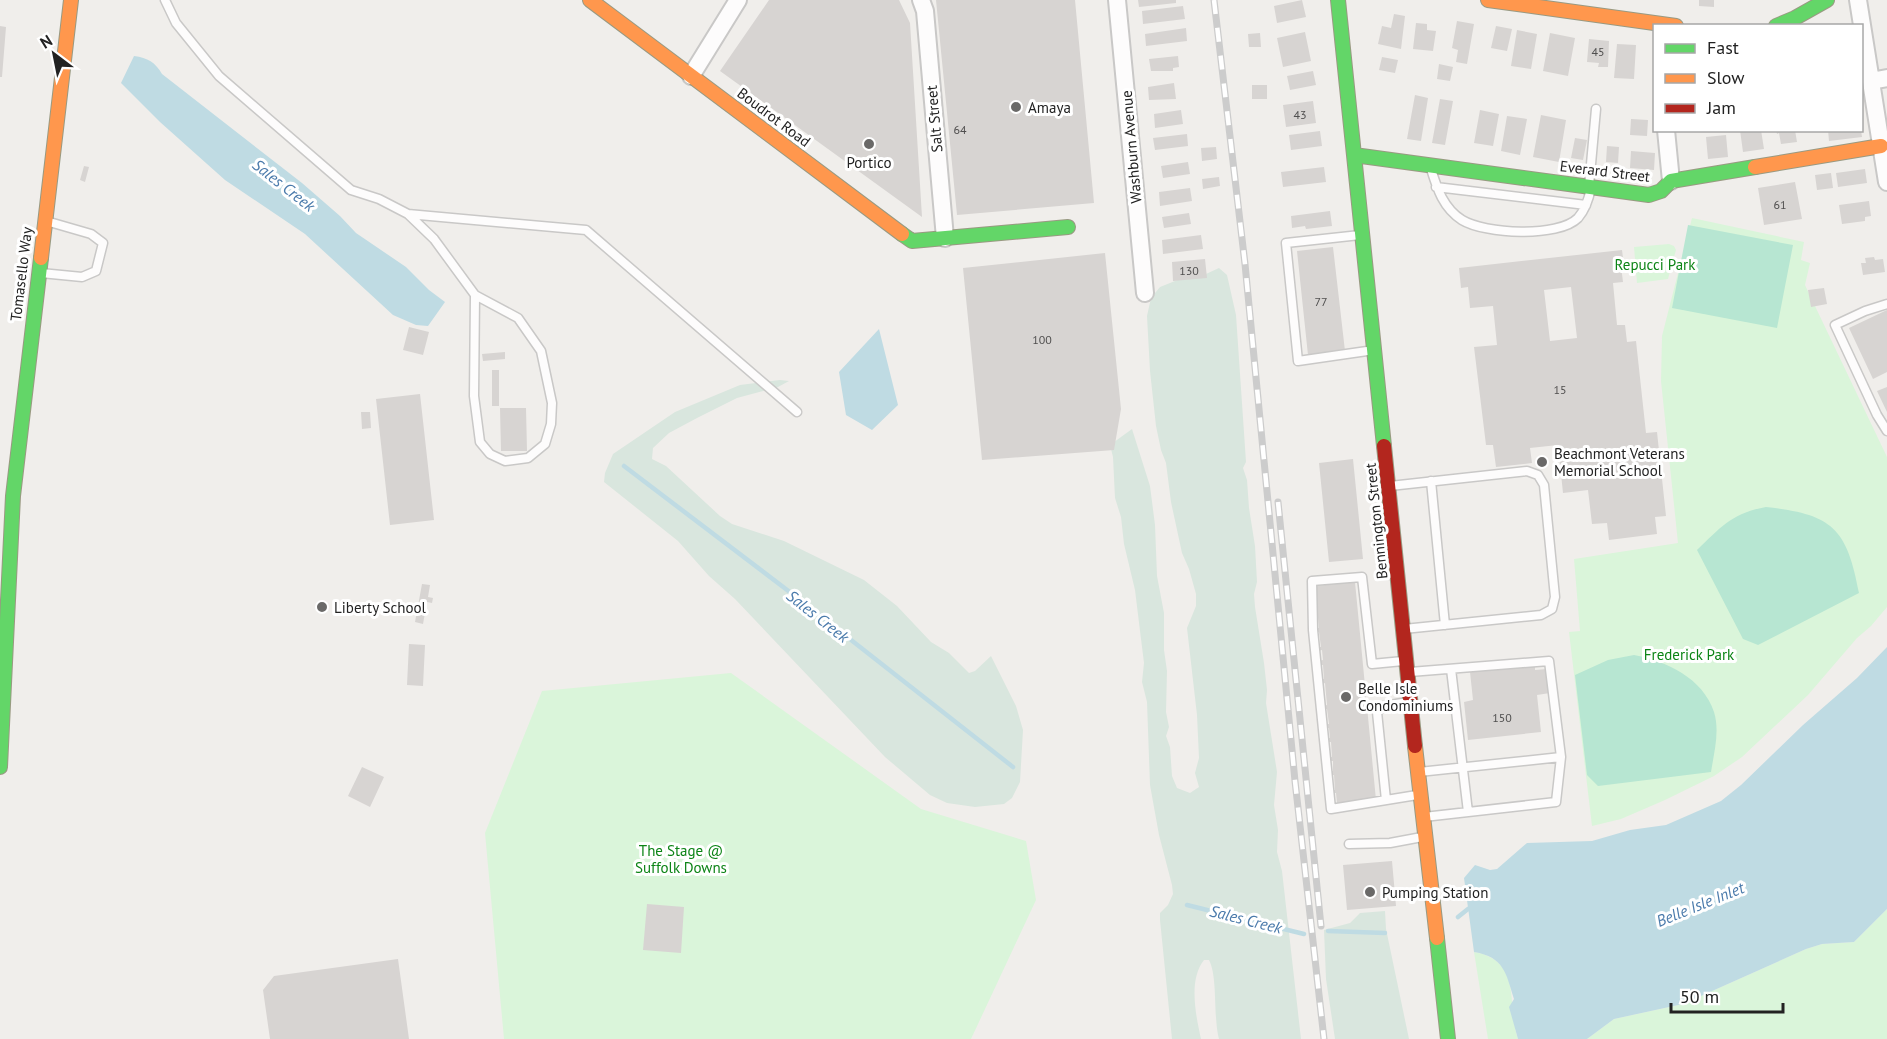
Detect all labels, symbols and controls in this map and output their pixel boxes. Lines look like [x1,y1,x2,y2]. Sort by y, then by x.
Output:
north arrow [24,24,84,84]
legend [1653,24,1863,132]
text: N [36,30,56,53]
text: Fast [1707,36,1739,59]
house number: 45 [1591,44,1605,59]
text: Slow [1707,66,1745,89]
street label: Boudrot Road [734,83,814,151]
street label: Salt Street [922,85,946,153]
street label: Washburn Avenue [1117,90,1145,204]
text: Jam [1706,96,1736,119]
place label: Amaya [1028,98,1071,117]
marker: Amaya [1009,100,1023,114]
house number: 43 [1293,107,1307,122]
house number: 64 [953,122,967,137]
marker: Portico [862,137,876,151]
place label: Portico [846,153,892,172]
water label: Sales Creek [249,154,320,216]
street label: Everard Street [1559,156,1651,186]
house number: 61 [1773,197,1787,212]
street label: Tomasello Way [6,226,36,322]
park label: Repucci Park [1615,255,1696,274]
house number: 130 [1179,263,1199,278]
house number: 77 [1314,294,1328,309]
house number: 100 [1032,332,1052,347]
house number: 15 [1553,382,1567,397]
place label: Beachmont Veterans Memorial School [1554,444,1685,480]
marker: Beachmont Veterans Memorial School [1535,455,1549,469]
street label: Bennington Street [1360,462,1392,580]
water label: Sales Creek [783,585,854,647]
place label: Liberty School [334,598,427,617]
marker: Liberty School [315,600,329,614]
park label: Frederick Park [1644,645,1735,664]
place label: Belle Isle Condominiums [1358,679,1453,715]
marker: Belle Isle Condominiums [1339,690,1353,704]
house number: 150 [1492,710,1512,725]
park label: The Stage @ Suffolk Downs [635,841,727,877]
water label: Belle Isle Inlet [1653,877,1748,931]
place label: Pumping Station [1382,883,1488,902]
marker: Pumping Station [1363,885,1377,899]
water label: Sales Creek [1208,900,1285,938]
scale bar [1671,976,1784,1014]
text: 50 m [1680,985,1719,1008]

